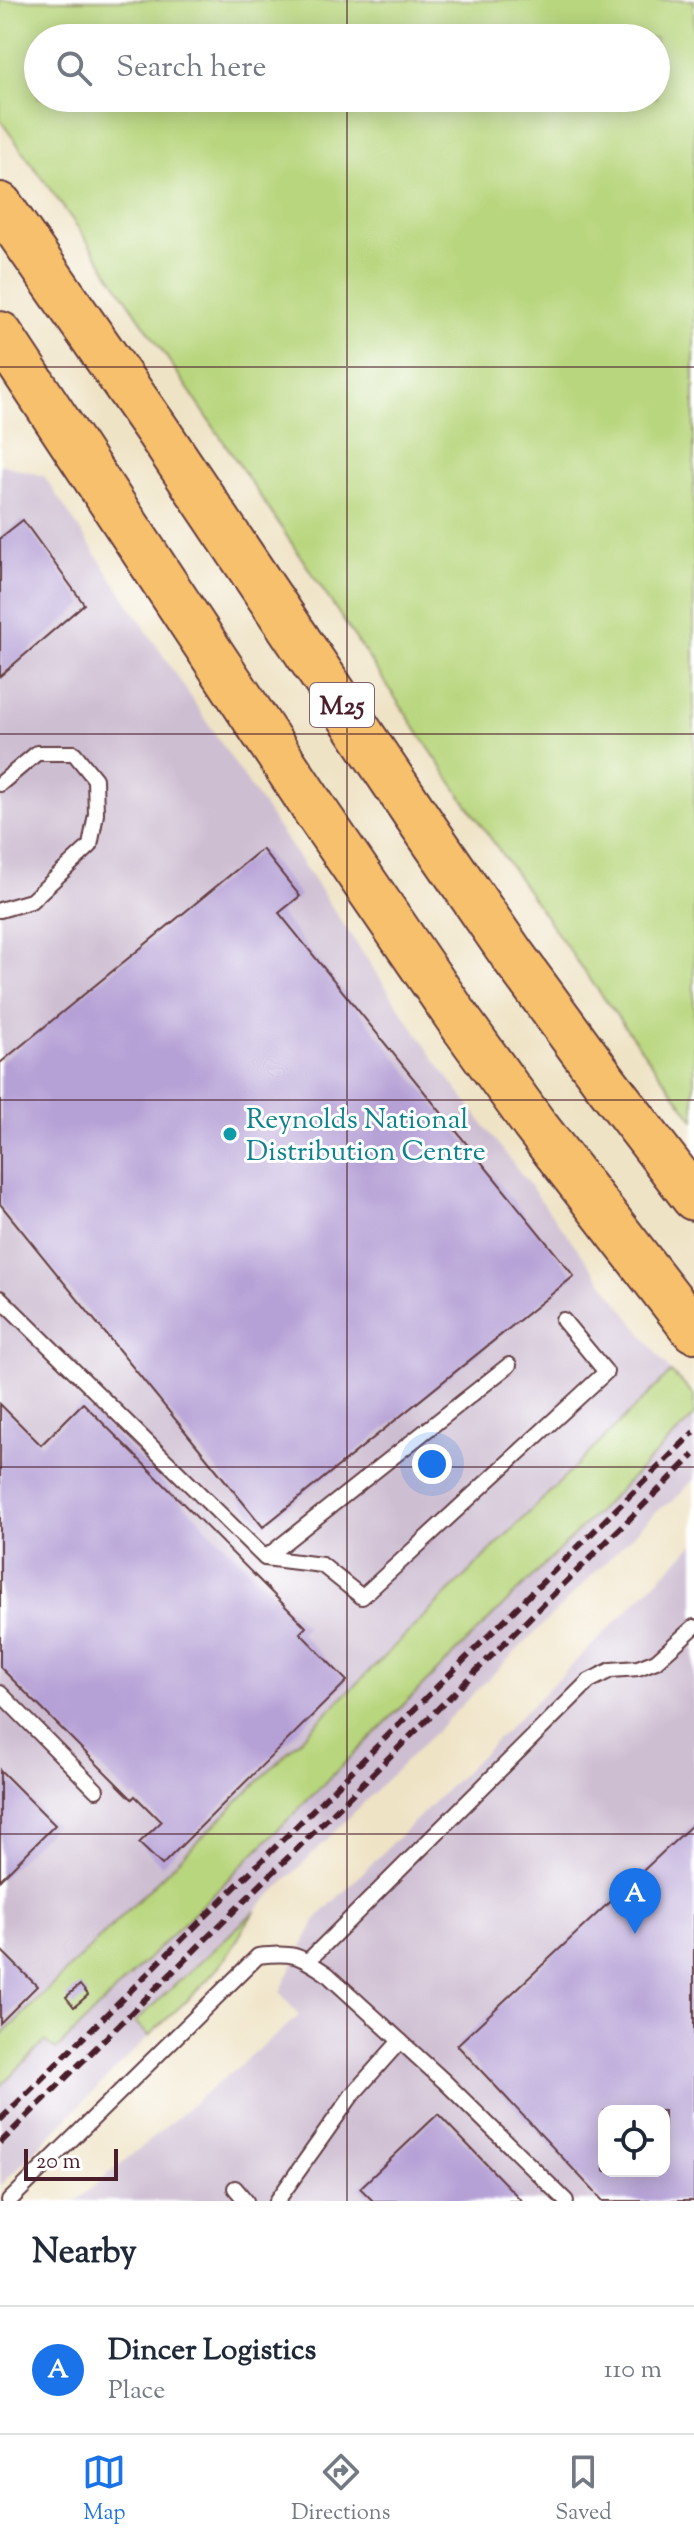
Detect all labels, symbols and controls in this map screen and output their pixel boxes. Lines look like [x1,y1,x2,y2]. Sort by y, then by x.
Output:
search box [24,24,670,112]
icon: search [52,46,96,90]
text: Search here [116,47,266,90]
road number: M25 [310,683,374,727]
place label: Reynolds National Distribution Centre [246,1101,486,1173]
marker: Reynolds National Distribution Centre [221,1125,239,1143]
your location [412,1444,452,1484]
pin: A [609,1868,661,1934]
map controls [598,2105,670,2177]
button: locate [598,2105,670,2177]
scale bar [24,2145,118,2181]
text: 20 m [36,2147,81,2179]
text: Nearby [32,2229,137,2278]
text: Dincer Logistics [108,2330,316,2373]
text: A [47,2352,69,2389]
text: 110 m [604,2352,662,2389]
text: Place [108,2373,165,2410]
tab: Map [82,2450,126,2530]
tab: Directions [291,2450,390,2530]
tab: Saved [555,2450,612,2530]

